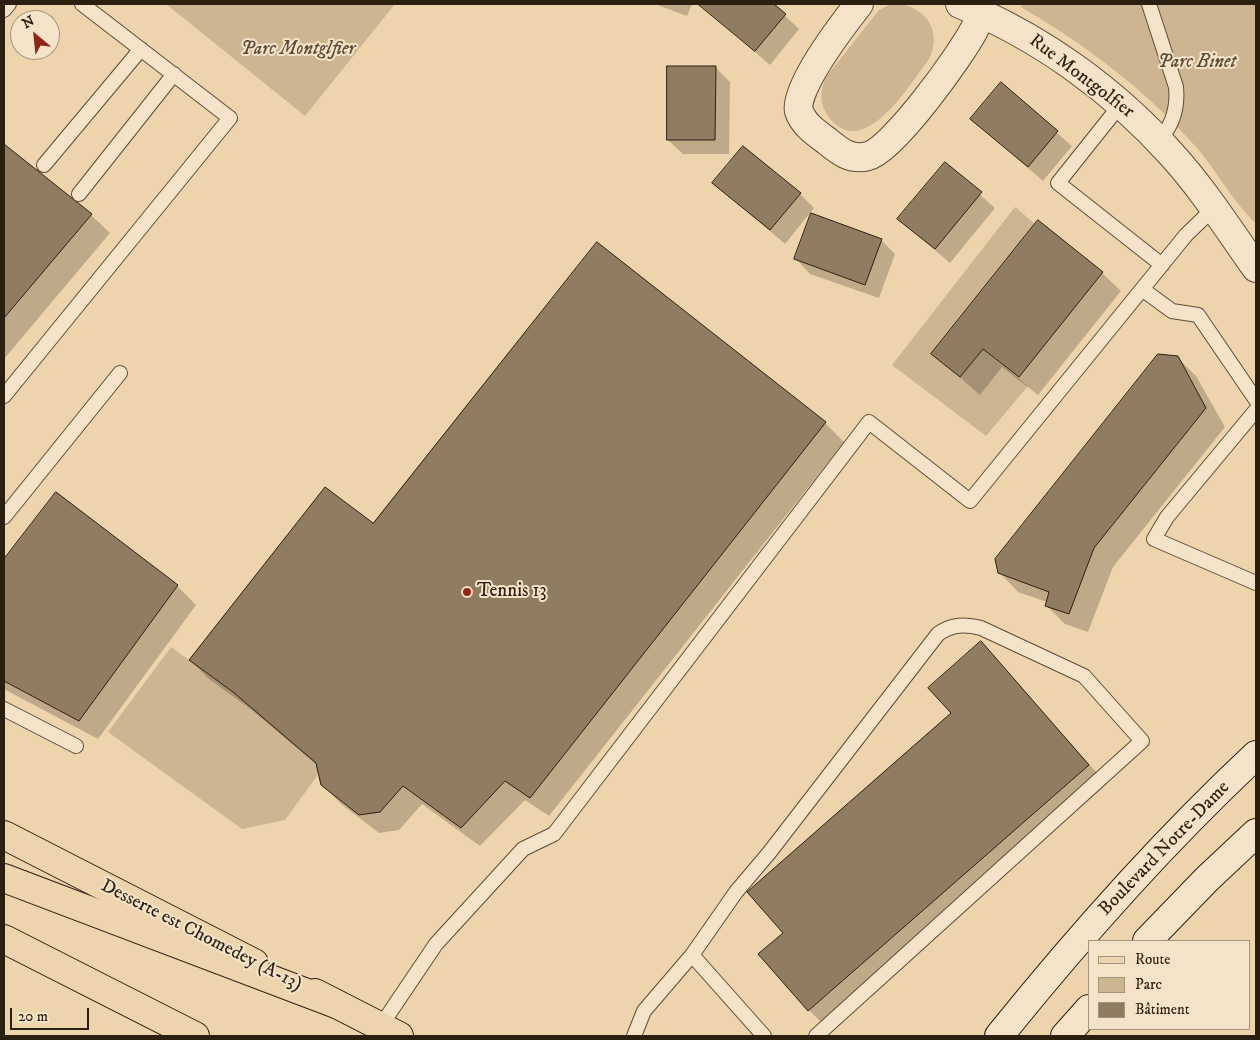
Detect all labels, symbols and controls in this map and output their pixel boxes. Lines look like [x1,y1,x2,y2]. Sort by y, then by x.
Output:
north arrow [10,10,60,60]
text: N [19,12,38,33]
street label: Rue Montgolfier [1024,30,1138,124]
park label: Parc Montglfier [241,39,355,61]
park label: Parc Binet [1158,52,1236,74]
place label: Tennis 13 [477,581,547,603]
marker: Tennis 13 [461,586,473,598]
street label: Boulevard Notre-Dame [1095,777,1235,921]
street label: Desserte est Chomedey (A-13) [97,875,305,997]
legend [1088,940,1250,1030]
text: Route [1135,950,1170,969]
text: Parc [1135,975,1162,994]
scale bar [12,998,91,1030]
text: Bâtiment [1135,1000,1190,1019]
text: 20 m [18,1007,48,1026]

